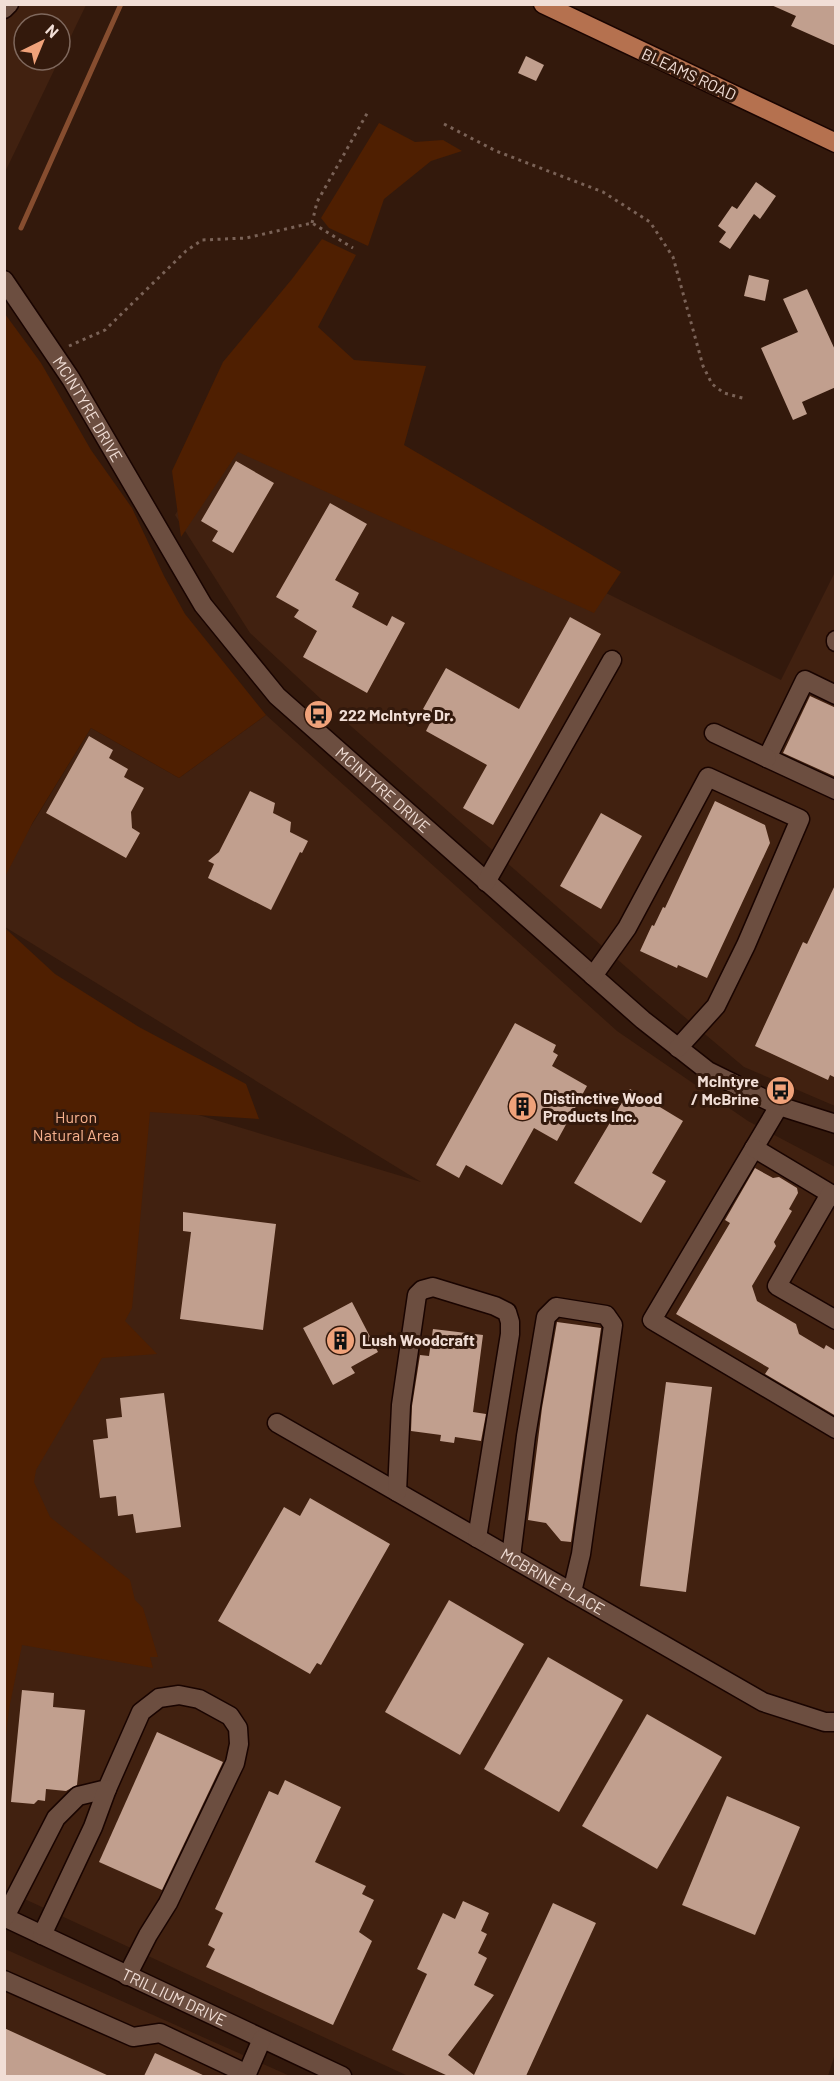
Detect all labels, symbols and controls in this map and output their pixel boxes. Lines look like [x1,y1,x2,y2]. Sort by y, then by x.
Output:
north arrow [12,12,72,72]
text: N [42,20,63,41]
street label: BLEAMS ROAD [639,43,739,104]
street label: MCINTYRE DRIVE [49,352,127,465]
bus stop icon: 222 McIntyre Dr. [302,699,334,731]
place label: 222 McIntyre Dr. [339,705,454,724]
street label: MCINTYRE DRIVE [332,743,434,836]
place label: McIntyre / McBrine [691,1071,759,1108]
bus stop icon: McIntyre / McBrine [764,1074,796,1106]
place label: Distinctive Wood Products Inc. [543,1088,662,1125]
building icon: Distinctive Wood Products Inc. [506,1091,538,1123]
park label: Huron Natural Area [33,1107,119,1144]
building icon: Lush Woodcraft [325,1324,357,1356]
place label: Lush Woodcraft [362,1330,475,1349]
street label: MCBRINE PLACE [498,1544,608,1618]
street label: TRILLIUM DRIVE [119,1964,230,2029]

